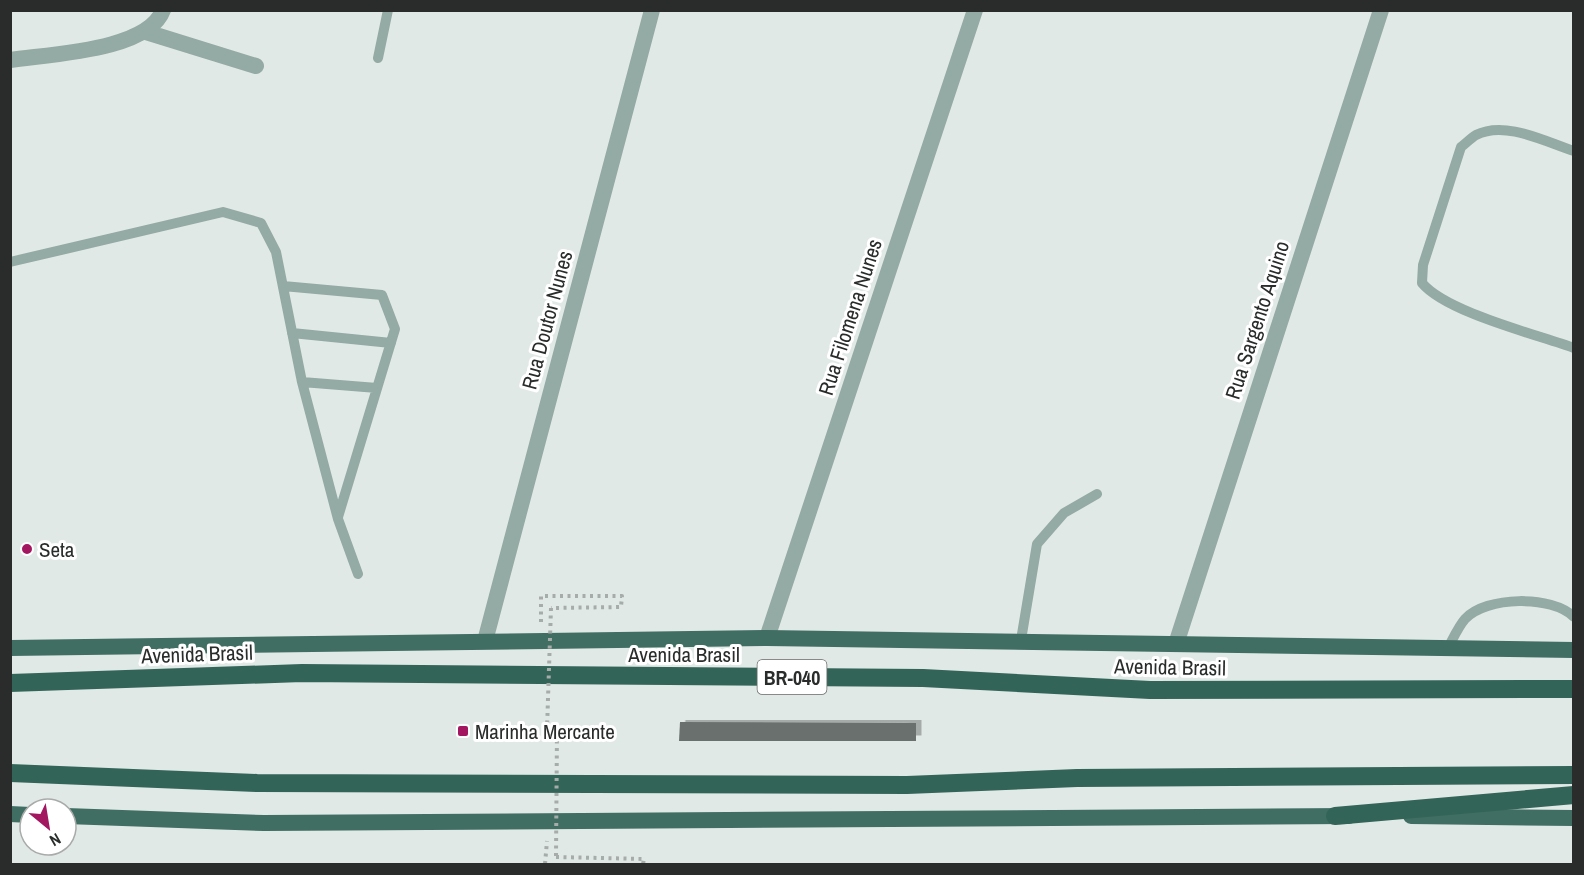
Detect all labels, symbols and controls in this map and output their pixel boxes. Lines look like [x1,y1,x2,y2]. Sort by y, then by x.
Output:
street label: Rua Filomena Nunes [811,235,889,399]
street label: Rua Sargento Aquino [1218,237,1296,403]
street label: Rua Doutor Nunes [515,247,579,393]
place label: Seta [39,535,75,564]
marker: Seta [20,542,34,556]
street label: Avenida Brasil [140,638,253,670]
street label: Avenida Brasil [627,640,740,669]
street label: Avenida Brasil [1113,652,1226,682]
road number: BR-040 [758,660,826,694]
place label: Marinha Mercante [475,717,615,746]
marker: Marinha Mercante [456,724,470,738]
north arrow [18,797,78,857]
text: N [46,828,65,852]

